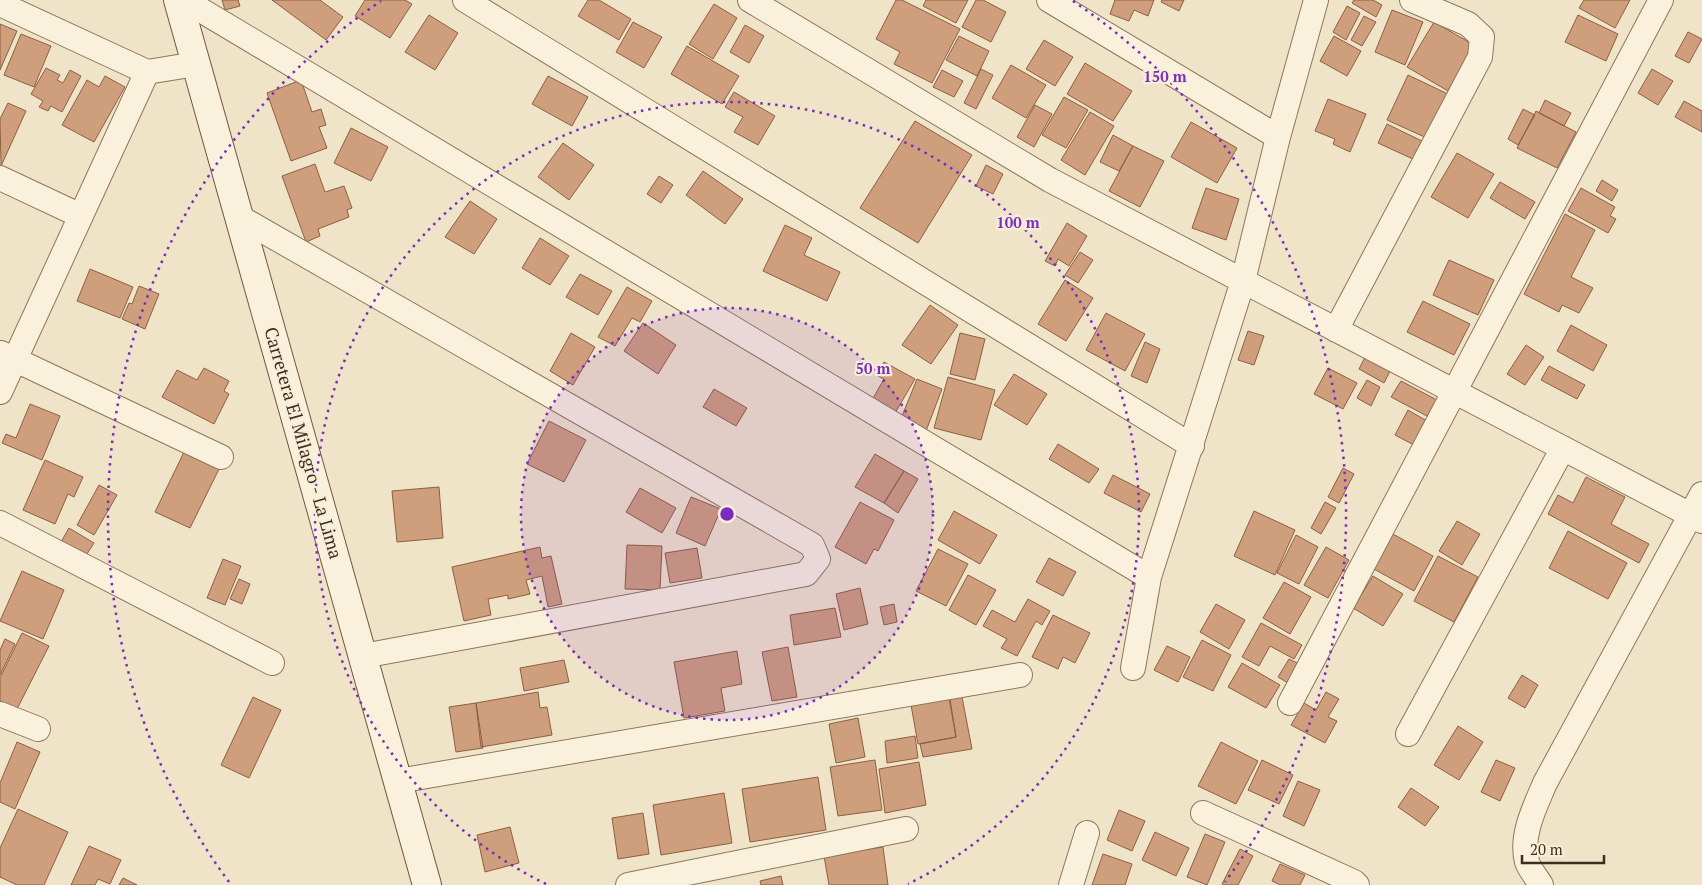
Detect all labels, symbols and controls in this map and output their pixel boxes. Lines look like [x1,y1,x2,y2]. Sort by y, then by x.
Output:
text: 150 m [1143,66,1187,86]
text: 100 m [996,212,1040,232]
street label: Carretera El Milagro - La Lima [259,324,349,561]
text: 50 m [856,358,891,378]
centre of rings [718,505,736,523]
scale bar [1522,832,1604,864]
text: 20 m [1530,839,1563,859]

